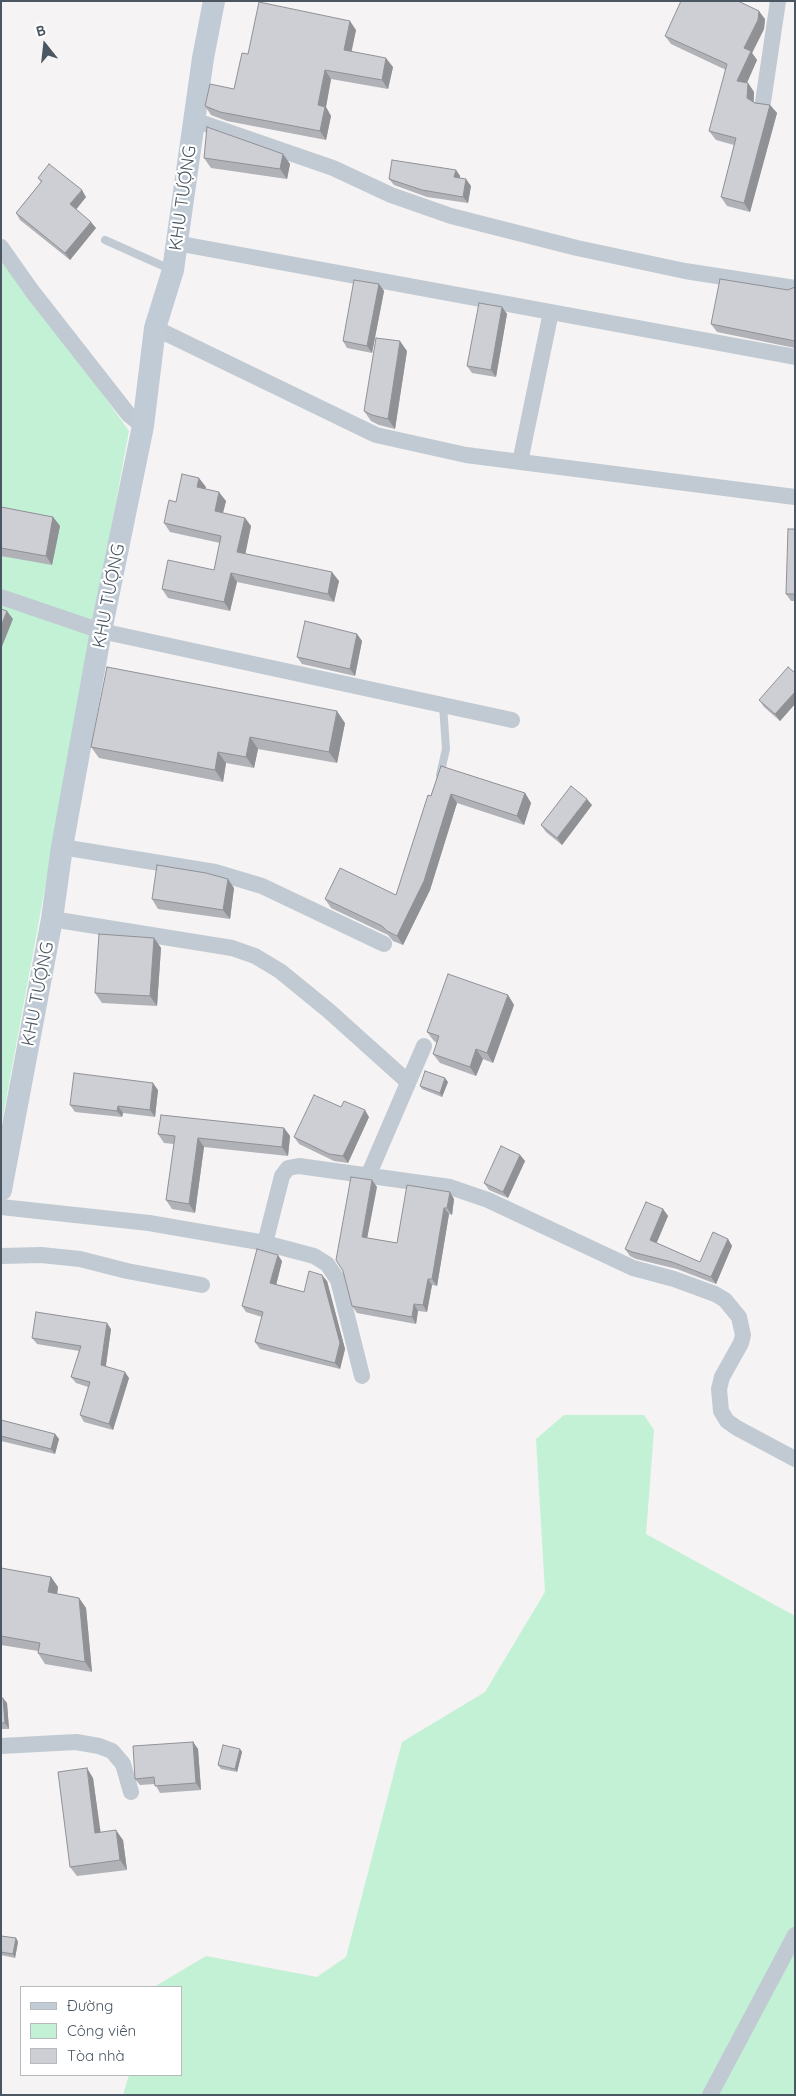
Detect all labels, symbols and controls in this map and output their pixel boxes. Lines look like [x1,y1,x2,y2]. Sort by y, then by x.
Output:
north arrow [20,20,70,70]
text: B [34,21,48,40]
street label: KHU TƯỢNG [165,144,201,252]
street label: KHU TƯỢNG [88,542,130,650]
street label: KHU TƯỢNG [17,940,59,1048]
legend [20,1986,182,2076]
text: Đường [67,1996,113,2015]
text: Công viên [67,2021,136,2040]
text: Tòa nhà [67,2046,125,2065]

